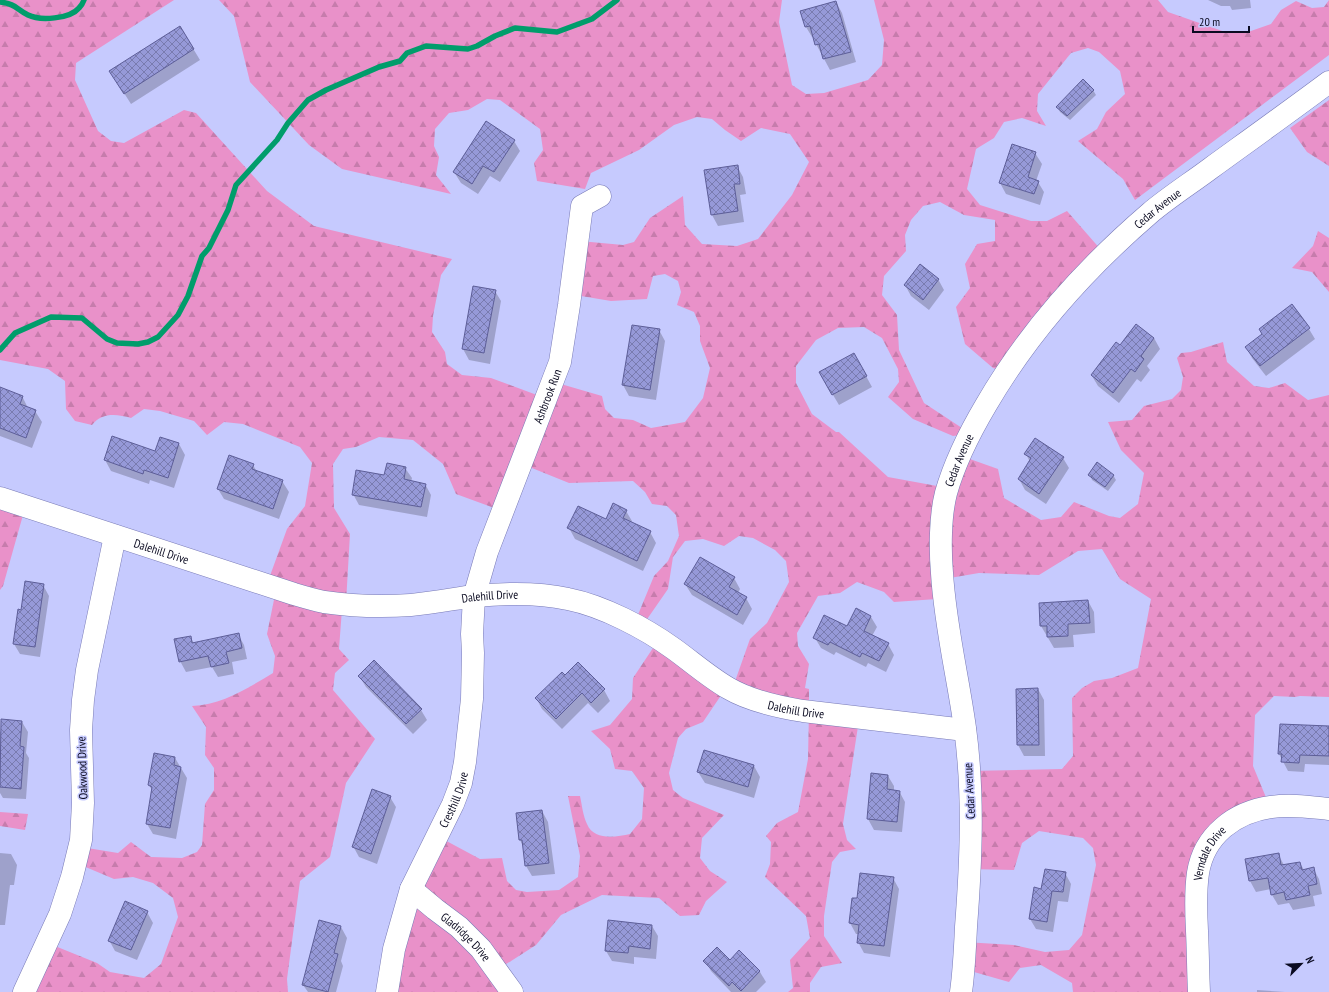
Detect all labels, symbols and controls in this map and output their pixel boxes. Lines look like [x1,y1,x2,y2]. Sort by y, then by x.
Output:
scale bar [1193,8,1249,34]
text: 20 m [1199,14,1220,29]
street label: Cedar Avenue [1130,185,1184,231]
street label: Ashbrook Run [530,367,564,425]
street label: Cedar Avenue [941,431,976,488]
street label: Dalehill Drive [132,535,191,567]
street label: Dalehill Drive [460,586,518,605]
street label: Dalehill Drive [766,697,825,721]
street label: Oakwood Drive [73,736,91,800]
street label: Cedar Avenue [960,763,978,819]
street label: Cresthill Drive [435,771,470,830]
street label: Verndale Drive [1189,822,1228,882]
street label: Gladridge Drive [438,909,495,964]
north arrow [1281,944,1321,984]
text: N [1303,954,1318,966]

